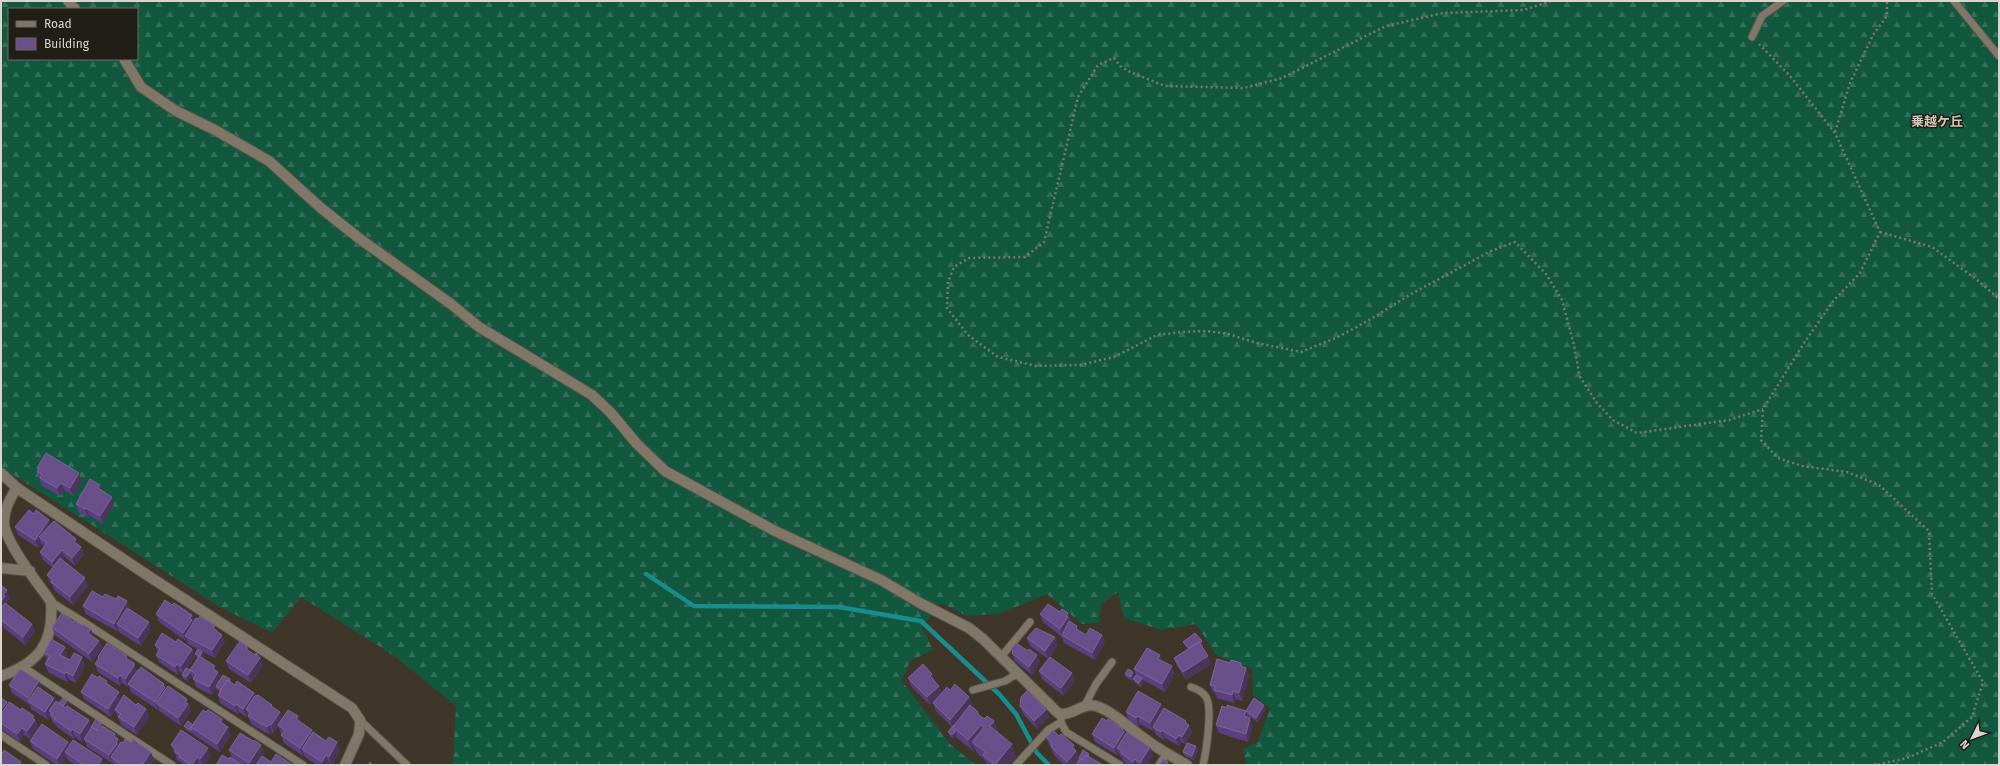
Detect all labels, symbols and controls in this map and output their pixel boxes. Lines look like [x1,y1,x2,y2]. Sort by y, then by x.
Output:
legend [8,8,138,60]
text: Road [44,17,72,31]
text: Building [44,37,90,51]
district label: 乗越ケ丘 [1911,114,1963,129]
north arrow [1952,718,1992,758]
text: N [1958,737,1972,751]

